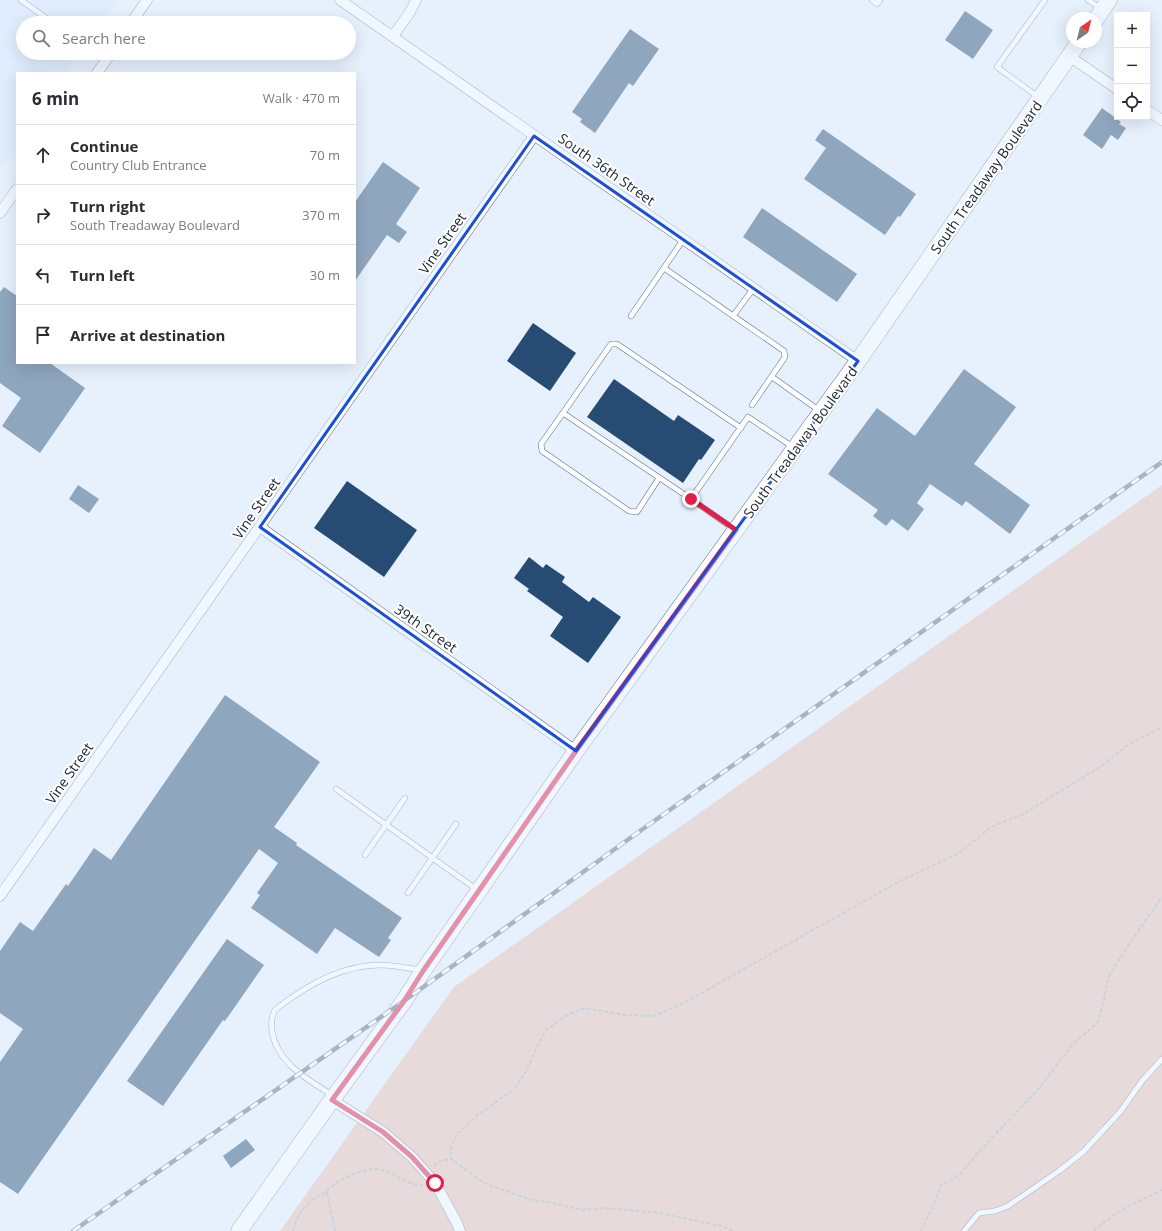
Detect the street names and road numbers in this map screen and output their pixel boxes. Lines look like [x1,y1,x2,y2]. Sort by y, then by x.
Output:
street label: South Treadaway Boulevard [926,97,1046,257]
street label: South 36th Street [555,128,659,210]
street label: Vine Street [414,208,470,278]
street label: South Treadaway Boulevard [738,362,862,522]
street label: Vine Street [228,473,284,543]
street label: 39th Street [391,599,461,657]
street label: Vine Street [41,738,97,808]

